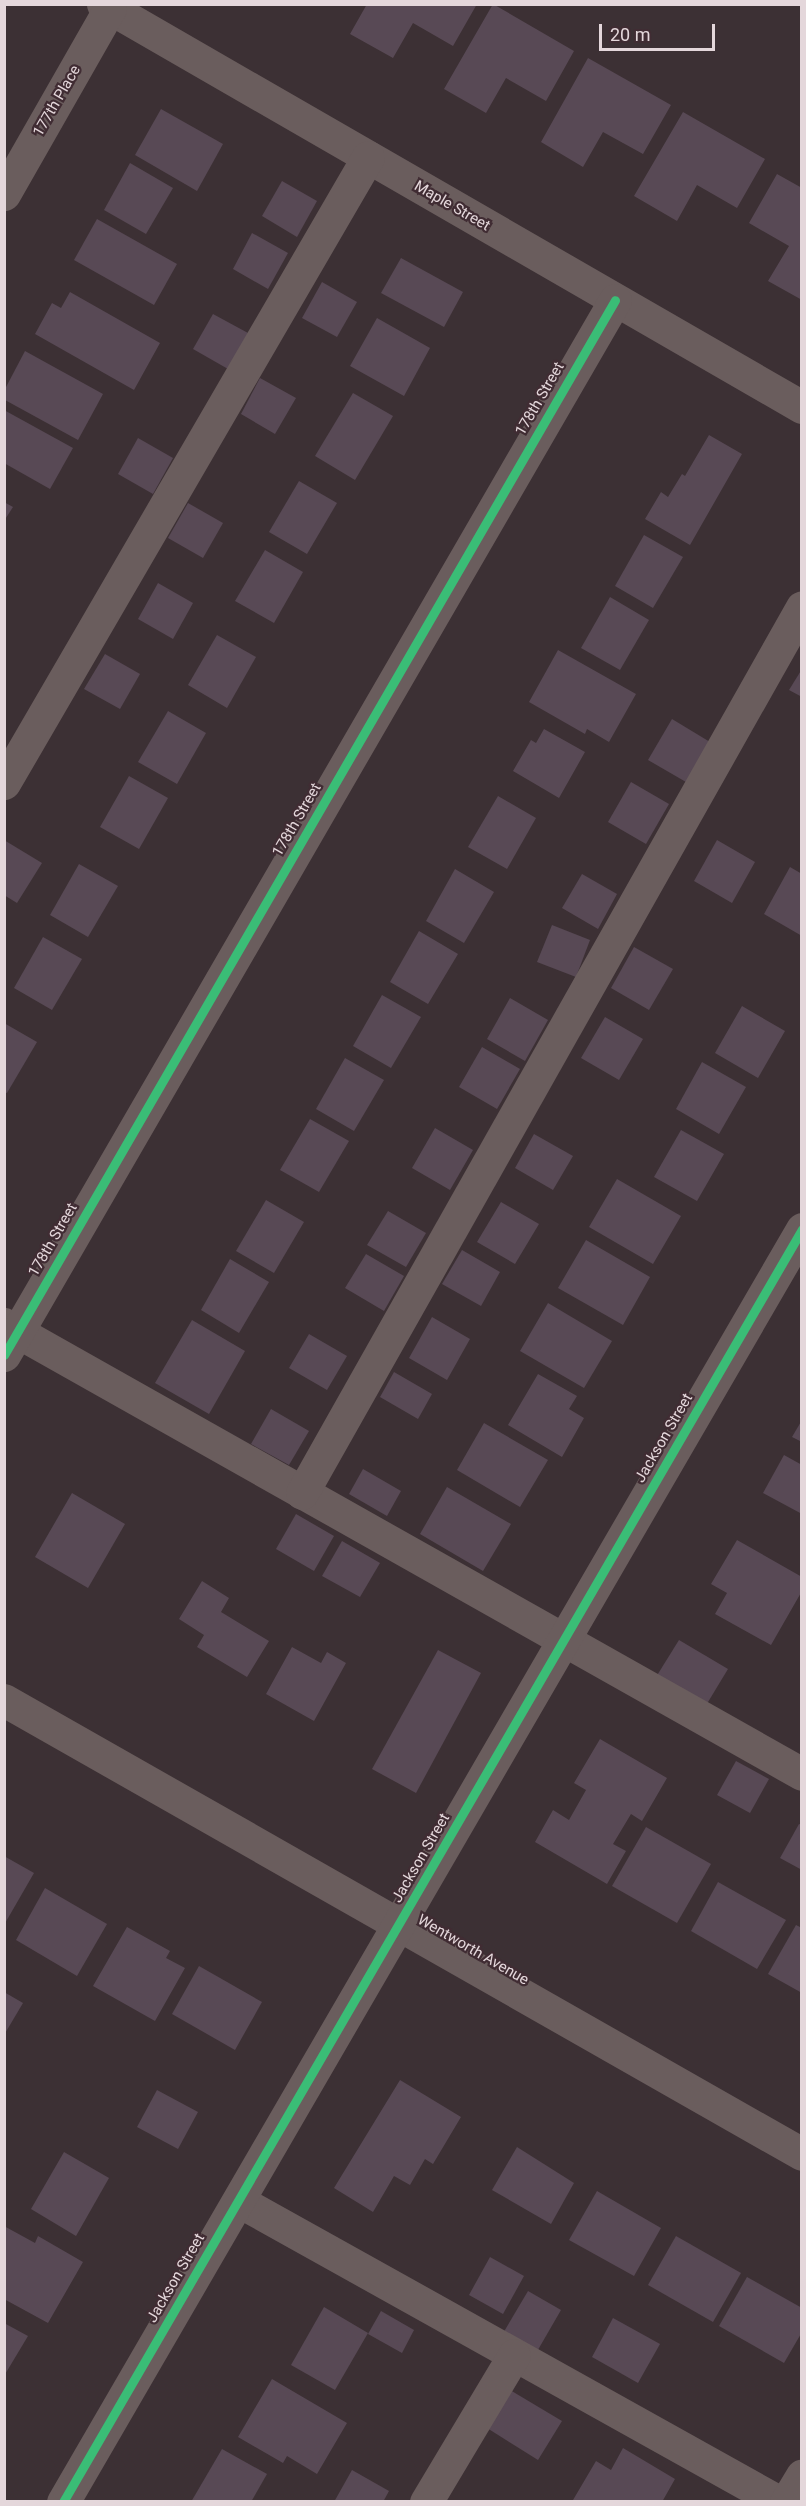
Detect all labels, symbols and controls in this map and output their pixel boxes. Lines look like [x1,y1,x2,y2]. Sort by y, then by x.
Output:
scale bar [602,12,718,50]
text: 20 m [610,24,650,45]
street label: 177th Place [29,62,85,140]
street label: Maple Street [411,177,493,235]
street label: 178th Street [512,359,568,439]
street label: 178th Street [269,780,325,860]
street label: 178th Street [25,1200,81,1280]
street label: Jackson Street [631,1390,697,1486]
street label: Jackson Street [388,1810,454,1906]
street label: Wentworth Avenue [414,1911,532,1989]
street label: Jackson Street [143,2230,209,2326]

